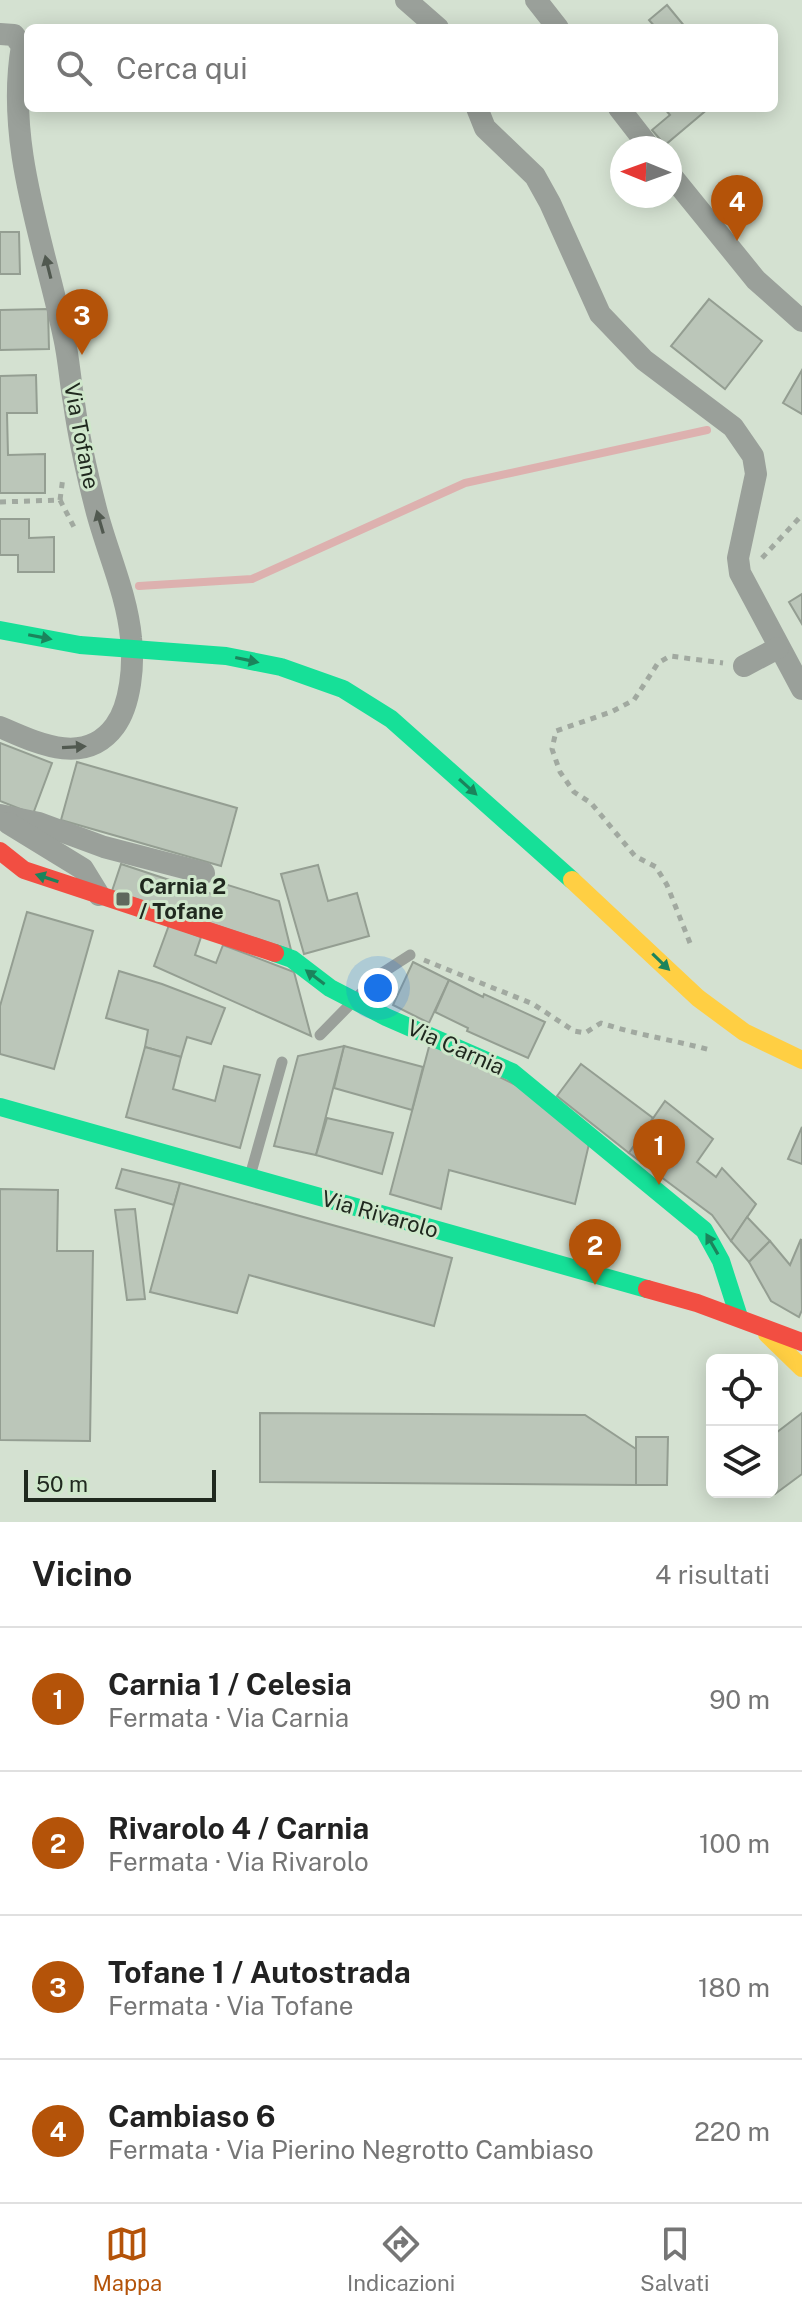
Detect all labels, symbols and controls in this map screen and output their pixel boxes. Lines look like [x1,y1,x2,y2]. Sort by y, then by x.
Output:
search box [24,24,778,112]
icon: search [52,46,96,90]
text: Cerca qui [116,50,248,86]
north arrow [610,136,682,208]
pin: 4 [711,175,763,241]
one-way arrow [42,255,54,280]
pin: 3 [56,289,108,355]
street label: Via Tofane [59,381,105,491]
one-way arrow [93,510,106,534]
one-way arrow [28,632,53,644]
one-way arrow [235,654,260,667]
one-way arrow [62,741,87,754]
one-way arrow [458,778,477,796]
one-way arrow [34,871,58,883]
place label: Carnia 2 / Tofane [139,873,226,924]
marker: Carnia 2 / Tofane [114,890,132,908]
one-way arrow [651,952,670,970]
your location [358,968,398,1008]
one-way arrow [304,969,326,985]
street label: Via Carnia [403,1014,509,1080]
pin: 1 [633,1119,685,1185]
street label: Via Rivarolo [319,1185,441,1243]
pin: 2 [569,1219,621,1285]
one-way arrow [705,1233,719,1255]
map controls [706,1354,778,1498]
button: locate [706,1354,778,1426]
button: layers [706,1426,778,1498]
scale bar [24,1466,216,1502]
text: 50 m [36,1471,88,1497]
text: Vicino [32,1554,132,1594]
text: 4 risultati [655,1559,770,1590]
text: Carnia 1 / Celesia [108,1666,352,1702]
text: 1 [52,1684,64,1715]
text: 90 m [709,1684,770,1715]
text: Fermata · Via Carnia [108,1702,349,1733]
text: Rivarolo 4 / Carnia [108,1810,369,1846]
text: 2 [50,1828,66,1859]
text: 100 m [699,1828,770,1859]
text: Fermata · Via Rivarolo [108,1846,369,1877]
text: Tofane 1 / Autostrada [108,1954,411,1990]
text: 3 [49,1972,67,2003]
text: 180 m [698,1972,770,2003]
text: Fermata · Via Tofane [108,1990,353,2021]
text: Cambiaso 6 [108,2098,276,2134]
text: 4 [49,2116,67,2147]
text: 220 m [694,2116,770,2147]
text: Fermata · Via Pierino Negrotto Cambiaso [108,2134,594,2165]
tab: Mappa [92,2222,162,2296]
tab: Indicazioni [347,2222,455,2296]
tab: Salvati [640,2222,710,2296]

